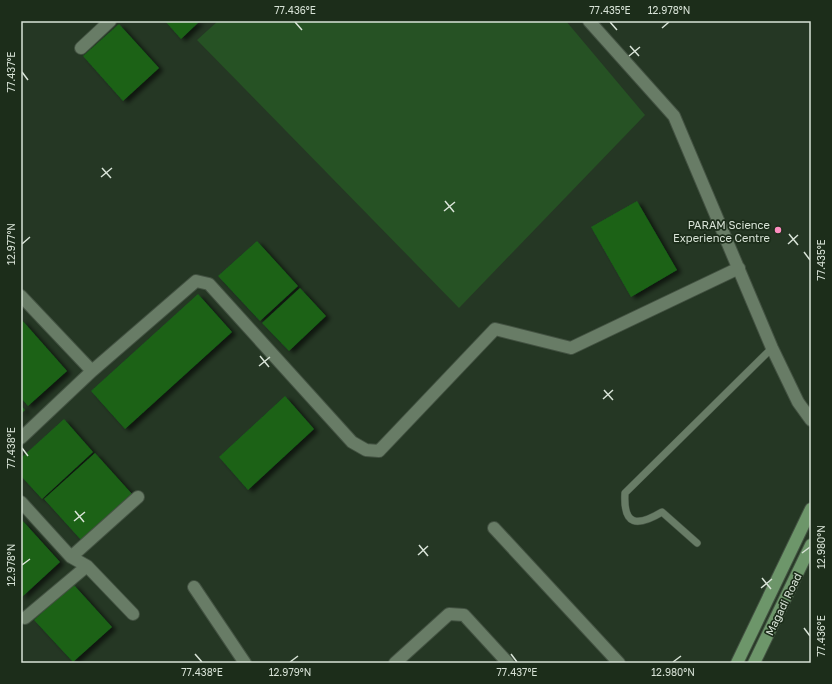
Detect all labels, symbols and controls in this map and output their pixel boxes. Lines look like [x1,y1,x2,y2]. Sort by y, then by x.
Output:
text: 77.436°E [274,4,316,16]
text: 77.435°E [589,4,631,16]
text: 12.978°N [648,4,690,16]
text: 77.437°E [5,52,17,92]
place label: PARAM Science Experience Centre [673,218,770,244]
text: 12.977°N [5,223,17,265]
marker: PARAM Science Experience Centre [773,225,783,235]
text: 77.435°E [815,239,827,281]
text: 77.438°E [5,427,17,469]
text: 12.980°N [815,525,827,569]
text: 12.978°N [5,544,17,586]
street label: Magadi Road [762,571,804,637]
text: 77.436°E [815,615,827,657]
text: 77.438°E [181,666,223,678]
text: 12.979°N [269,666,311,678]
text: 77.437°E [497,666,537,678]
text: 12.980°N [651,666,695,678]

